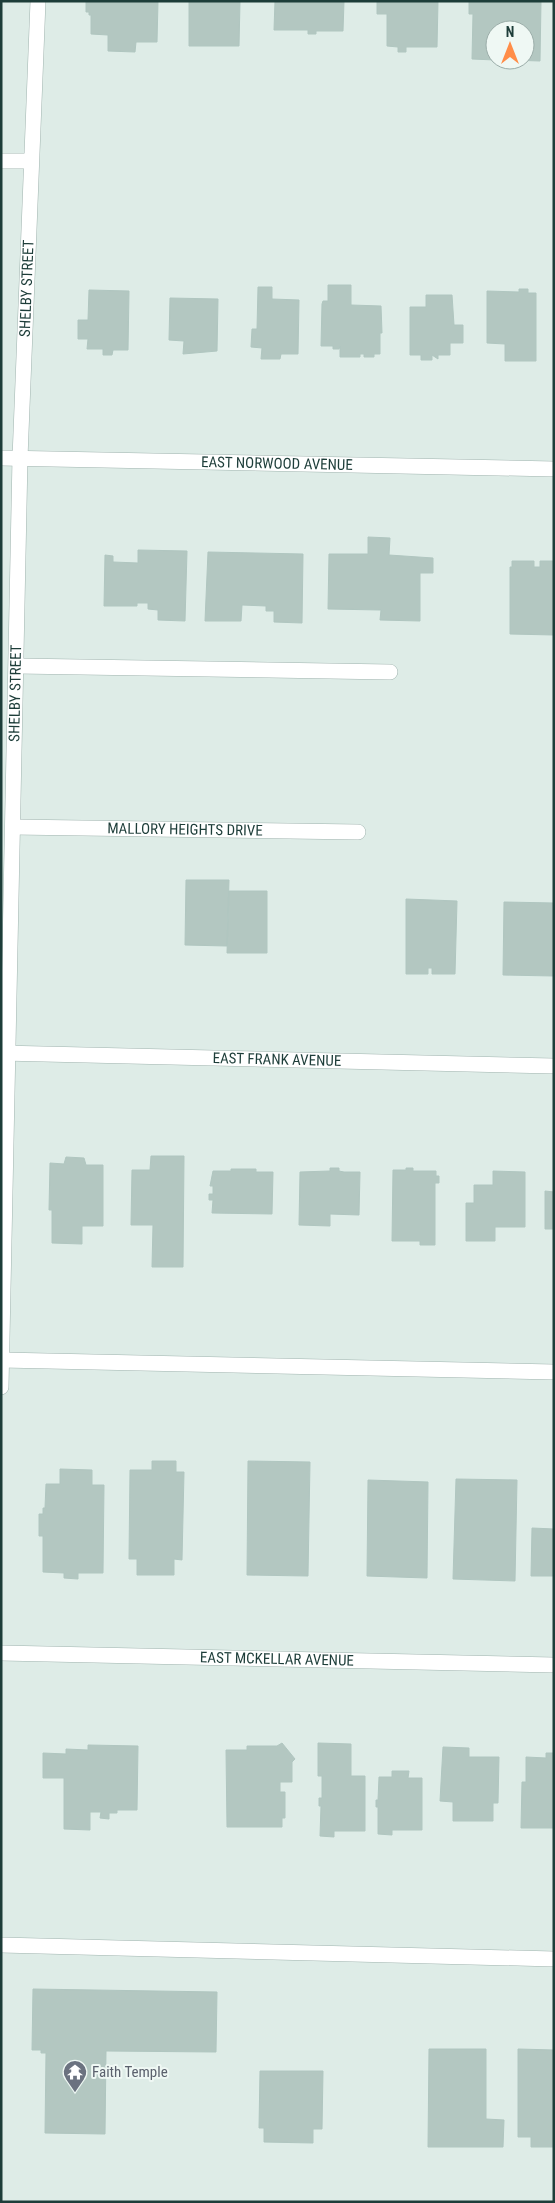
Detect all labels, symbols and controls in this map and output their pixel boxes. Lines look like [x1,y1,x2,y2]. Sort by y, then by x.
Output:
north arrow [485,20,535,70]
text: N [506,24,514,40]
street label: SHELBY STREET [16,239,38,337]
street label: EAST NORWOOD AVENUE [201,453,353,474]
street label: SHELBY STREET [5,644,25,742]
street label: MALLORY HEIGHTS DRIVE [107,819,263,840]
street label: EAST FRANK AVENUE [212,1049,342,1070]
street label: EAST MCKELLAR AVENUE [200,1648,354,1670]
temple icon: Faith Temple [62,2059,88,2093]
place label: Faith Temple [92,2063,168,2081]

